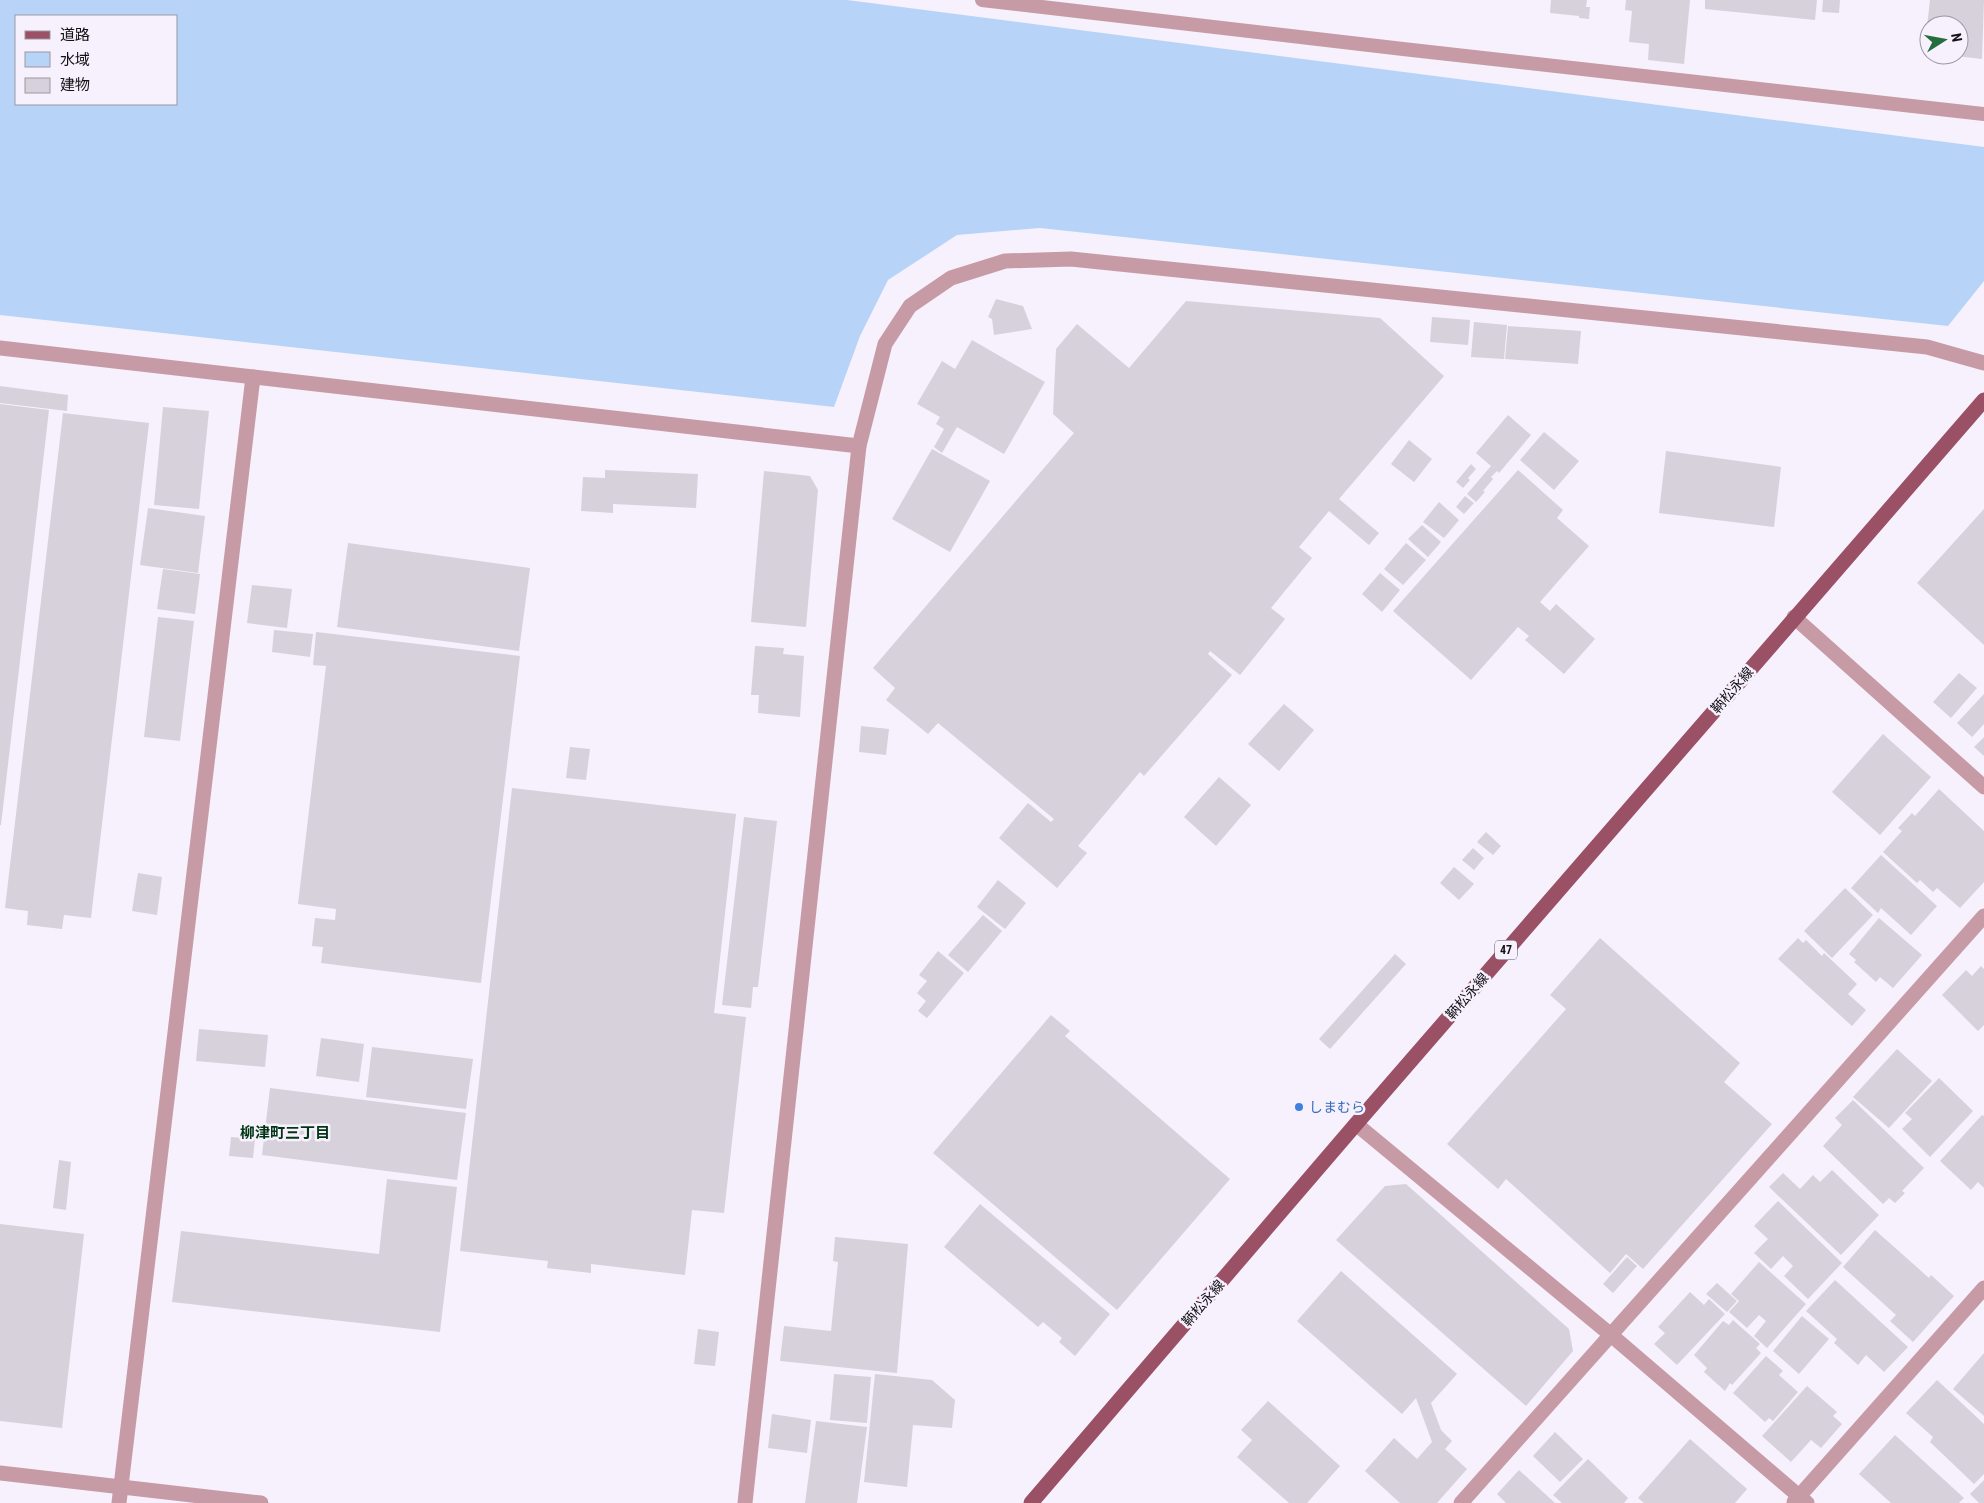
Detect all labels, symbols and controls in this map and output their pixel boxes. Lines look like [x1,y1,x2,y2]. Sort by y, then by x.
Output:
legend [15,15,178,105]
north arrow [1919,15,1969,65]
text: 道路 [60,26,90,44]
text: N [1948,32,1965,43]
text: 水域 [60,51,90,69]
text: 建物 [60,76,90,94]
street label: 鞆松永線 [1708,664,1756,716]
road number: 47 [1495,940,1517,960]
street label: 鞆松永線 [1443,970,1491,1022]
place label: しまむら [1309,1099,1365,1115]
marker: しまむら [1293,1101,1305,1113]
district label: 柳津町三丁目 [240,1124,330,1142]
street label: 鞆松永線 [1179,1277,1227,1329]

